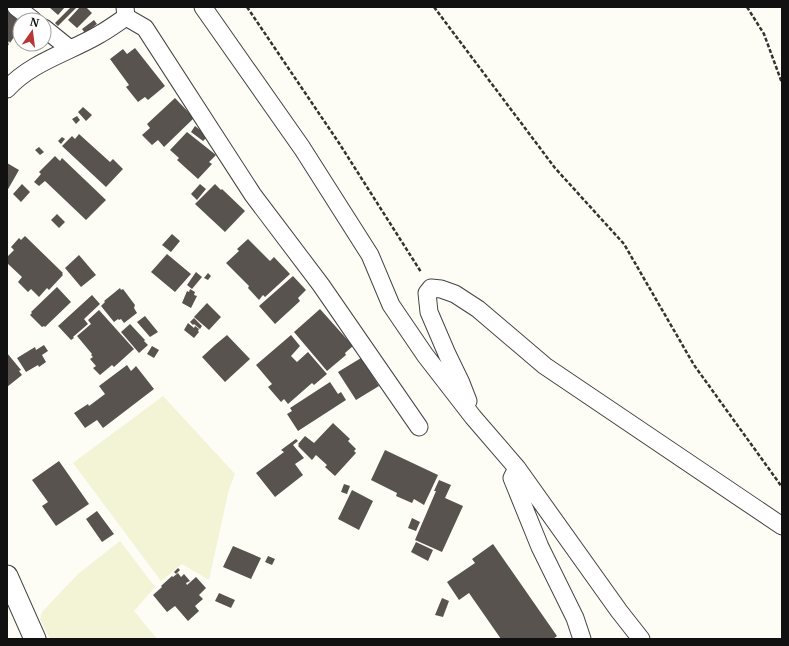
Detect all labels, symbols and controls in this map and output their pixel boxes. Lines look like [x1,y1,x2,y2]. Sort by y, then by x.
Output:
north arrow [12,12,52,52]
text: N [29,14,41,30]

